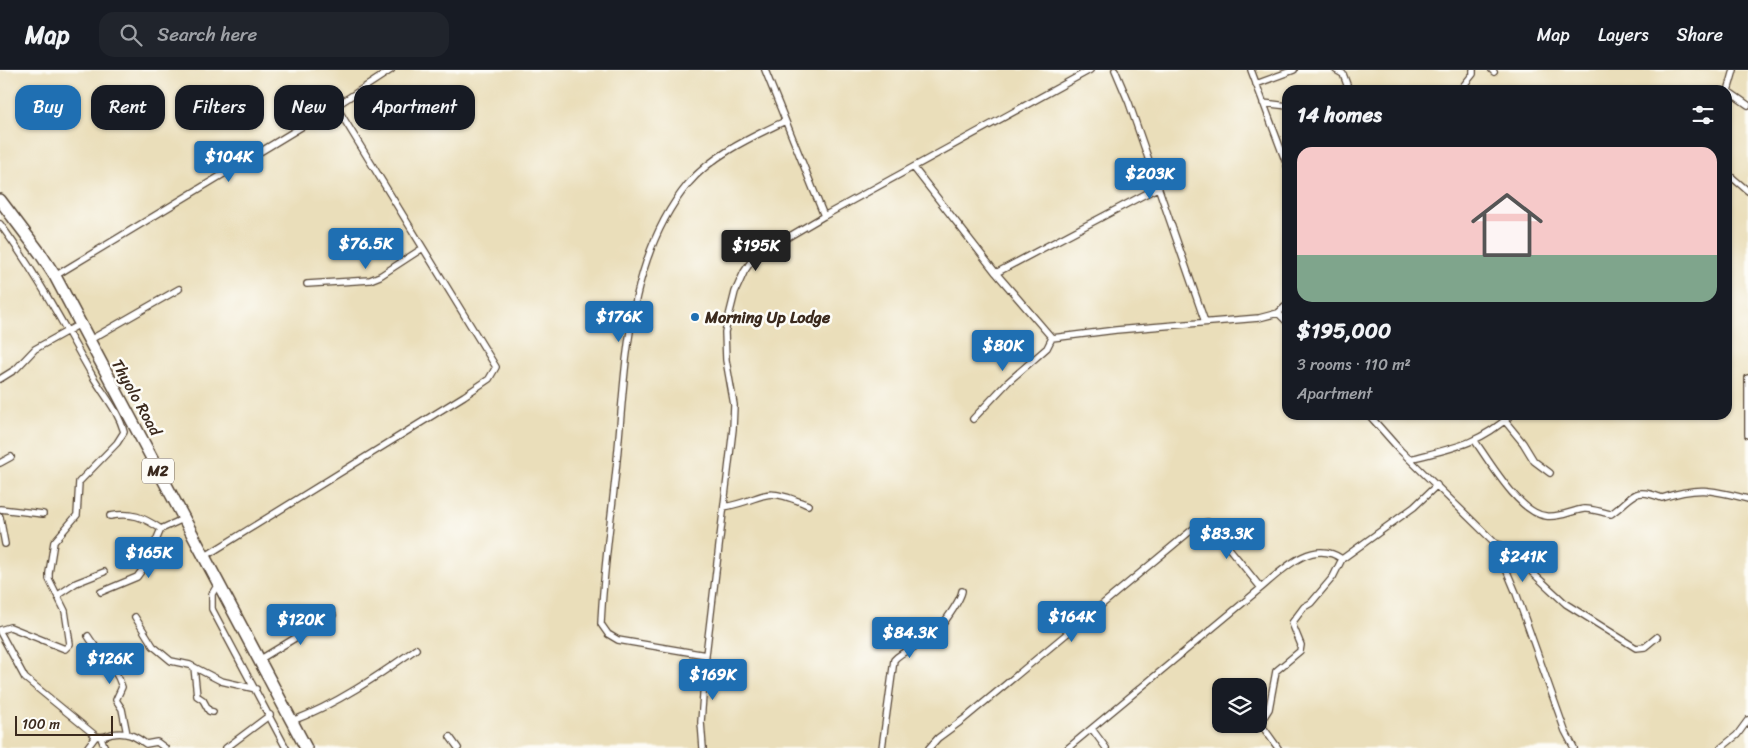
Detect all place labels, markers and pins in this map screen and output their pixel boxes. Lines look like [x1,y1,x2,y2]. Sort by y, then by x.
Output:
pin: $104K [194,140,264,183]
pin: $203K [1115,158,1185,200]
pin: $76.5K [325,228,407,270]
pin: $195K [721,230,791,272]
pin: $176K [584,300,654,343]
place label: Morning Up Lodge [704,303,831,332]
marker: Morning Up Lodge [689,311,701,323]
pin: $80K [973,330,1033,372]
pin: $83.3K [1186,518,1268,560]
pin: $165K [114,536,184,579]
pin: $241K [1488,540,1558,583]
pin: $164K [1037,600,1107,643]
pin: $120K [266,604,336,646]
pin: $84.3K [869,616,951,659]
pin: $126K [75,642,145,685]
pin: $169K [678,658,748,701]

